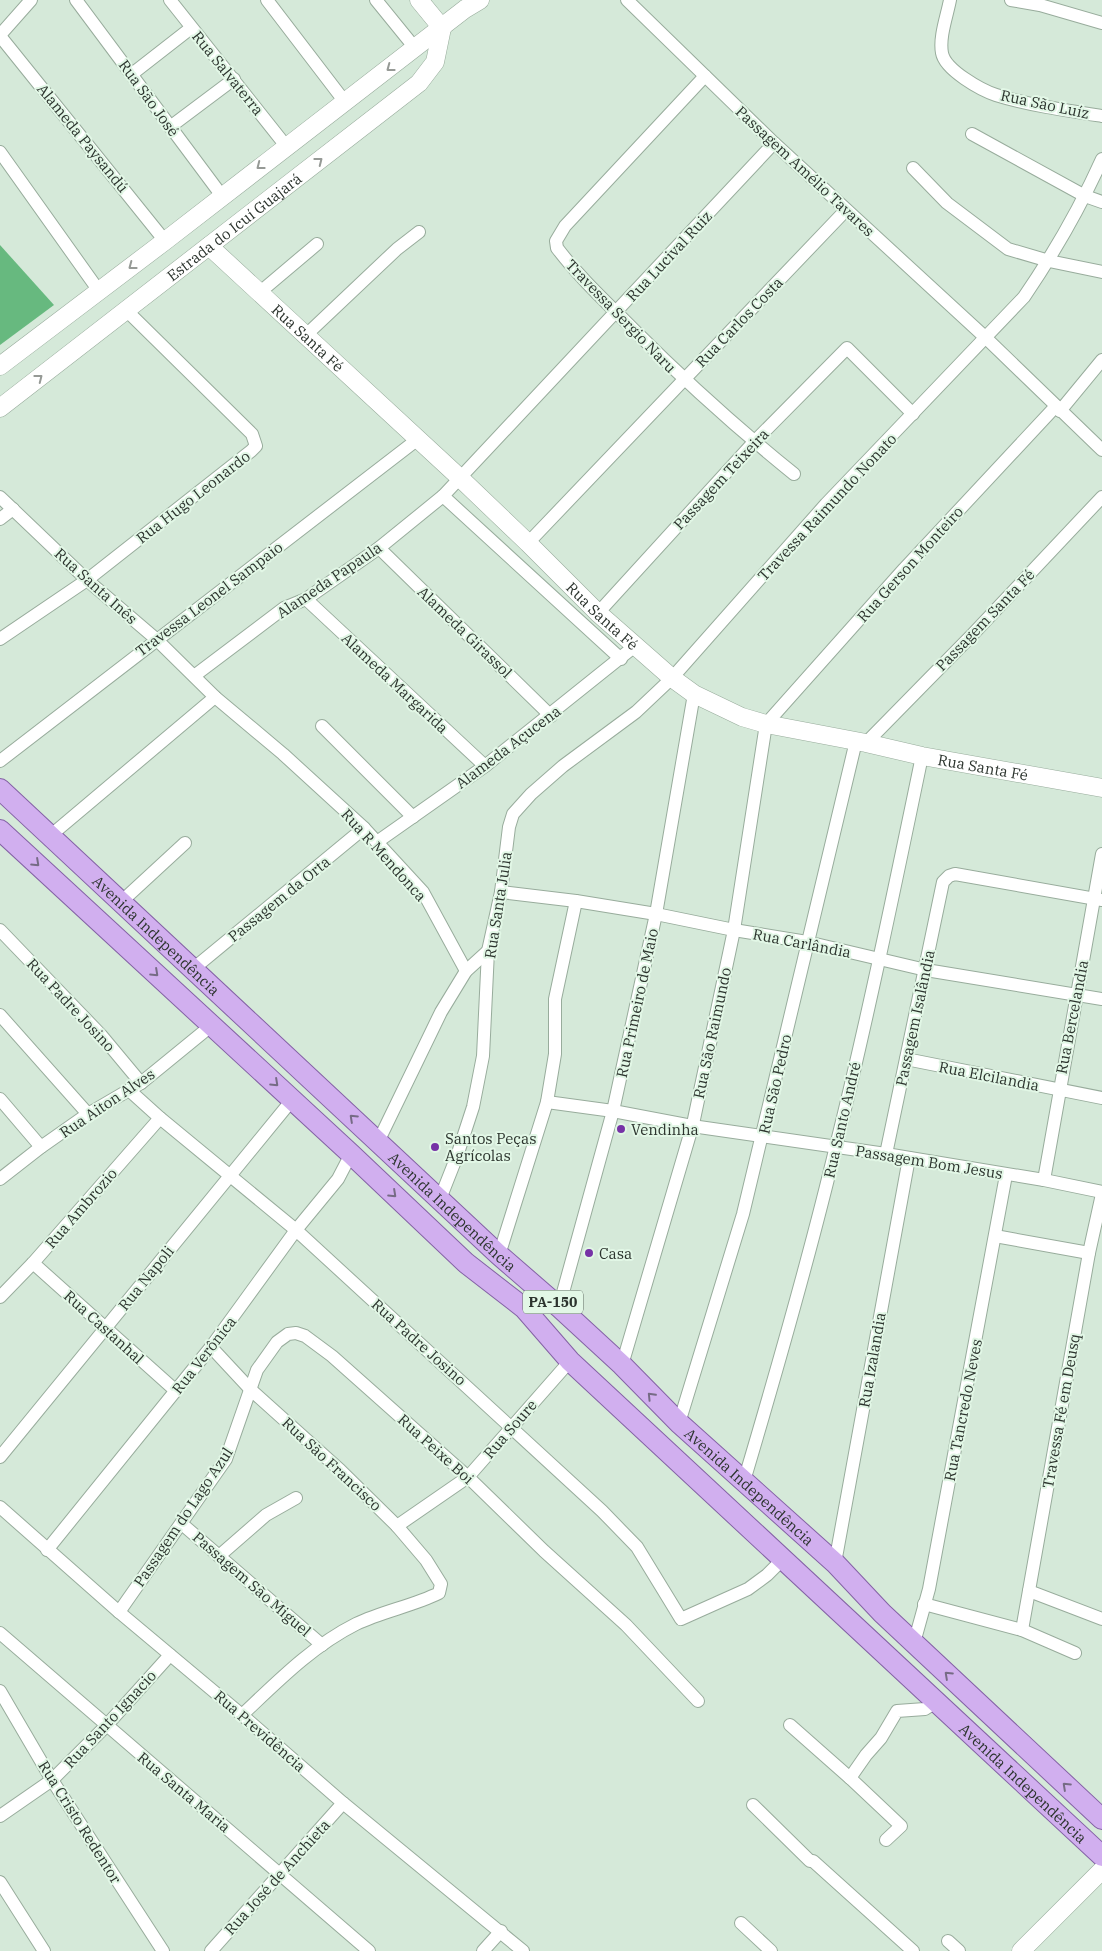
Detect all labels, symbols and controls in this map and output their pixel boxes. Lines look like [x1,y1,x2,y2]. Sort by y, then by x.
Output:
street label: Rua Salvaterra [188,27,268,119]
street label: Rua São José [115,56,183,140]
one-way arrow [386,63,395,72]
street label: Alameda Paysandú [33,80,133,196]
street label: Rua São Luíz [999,85,1091,123]
street label: Passagem Amélio Tavares [732,102,878,240]
one-way arrow [313,158,322,166]
one-way arrow [257,161,266,169]
street label: Estrada do Icuí Guajará [163,168,305,285]
street label: Rua Lucival Ruiz [622,207,716,305]
street label: Travessa Sergio Naru [562,255,680,377]
one-way arrow [128,260,138,269]
street label: Rua Carlos Costa [691,273,787,371]
street label: Rua Santa Fé [268,300,348,376]
one-way arrow [33,375,42,384]
street label: Passagem Teixeira [669,424,773,534]
street label: Travessa Raimundo Nonato [754,429,900,585]
street label: Rua Hugo Leonardo [132,447,254,547]
street label: Rua Gerson Monteiro [853,502,967,626]
street label: Travessa Leonel Sampaio [132,537,286,661]
street label: Alameda Papaula [273,538,385,622]
street label: Rua Santa Inês [51,544,141,628]
street label: Passagem Santa Fé [932,565,1038,675]
street label: Rua Santa Fé [563,578,642,654]
street label: Alameda Girassol [414,582,516,682]
street label: Alameda Margarida [338,629,452,737]
street label: Alameda Açucena [452,701,564,793]
street label: Rua Santa Fé [936,749,1030,784]
street label: Rua R Mendonca [337,805,431,905]
street label: Rua Santa Julia [480,850,516,960]
street label: Passagem da Orta [224,852,334,946]
one-way arrow [30,857,39,866]
street label: Avenida Independência [89,871,224,999]
street label: Rua Carlândia [751,924,853,962]
street label: Rua Primeiro de Maio [612,927,662,1079]
street label: Passagem Isalândia [891,948,939,1088]
street label: Rua Padre Josino [23,954,119,1056]
street label: Rua Bercelandia [1052,958,1092,1076]
street label: Rua São Raimundo [689,966,735,1100]
one-way arrow [150,967,159,976]
street label: Rua São Pedro [754,1032,796,1136]
street label: Rua Elcilandia [937,1057,1041,1095]
street label: Rua Santo André [819,1060,865,1180]
street label: Rua Aiton Alves [56,1064,158,1142]
one-way arrow [269,1077,278,1086]
one-way arrow [349,1115,358,1124]
place label: Vendinha [631,1120,699,1139]
marker: Vendinha [615,1123,627,1135]
place label: Santos Peças Agrícolas [445,1129,536,1165]
marker: Santos Peças Agrícolas [429,1141,441,1153]
street label: Passagem Bom Jesus [854,1141,1004,1183]
street label: Avenida Independência [385,1147,520,1275]
street label: Rua Ambrozio [41,1164,121,1252]
one-way arrow [388,1188,397,1197]
street label: Rua Napoli [114,1242,178,1314]
place label: Casa [599,1244,632,1263]
marker: Casa [583,1247,595,1259]
street label: Rua Castanhal [60,1286,148,1368]
road number: PA-150 [523,1290,583,1314]
street label: Rua Padre Josino [368,1295,470,1389]
street label: Rua Izalandia [854,1311,890,1409]
street label: Rua Verônica [168,1312,240,1398]
street label: Travessa Fé em Deusq [1038,1332,1084,1490]
street label: Rua Tancredo Neves [940,1337,986,1483]
one-way arrow [648,1392,657,1401]
street label: Rua Soure [479,1396,541,1462]
street label: Rua Peixe Boi [394,1410,478,1488]
street label: Rua São Francisco [278,1413,386,1515]
street label: Avenida Independência [681,1423,818,1549]
street label: Passagem do Lago Azul [129,1444,237,1590]
street label: Passagem São Miguel [189,1527,315,1641]
street label: Rua Santo Ignacio [60,1666,160,1772]
one-way arrow [944,1672,953,1681]
street label: Rua Previdência [210,1686,310,1776]
street label: Avenida Independência [956,1719,1091,1847]
street label: Rua Santa Maria [134,1748,234,1836]
street label: Rua Cristo Redentor [34,1757,126,1887]
one-way arrow [1063,1783,1072,1792]
street label: Rua José de Anchieta [220,1815,334,1939]

